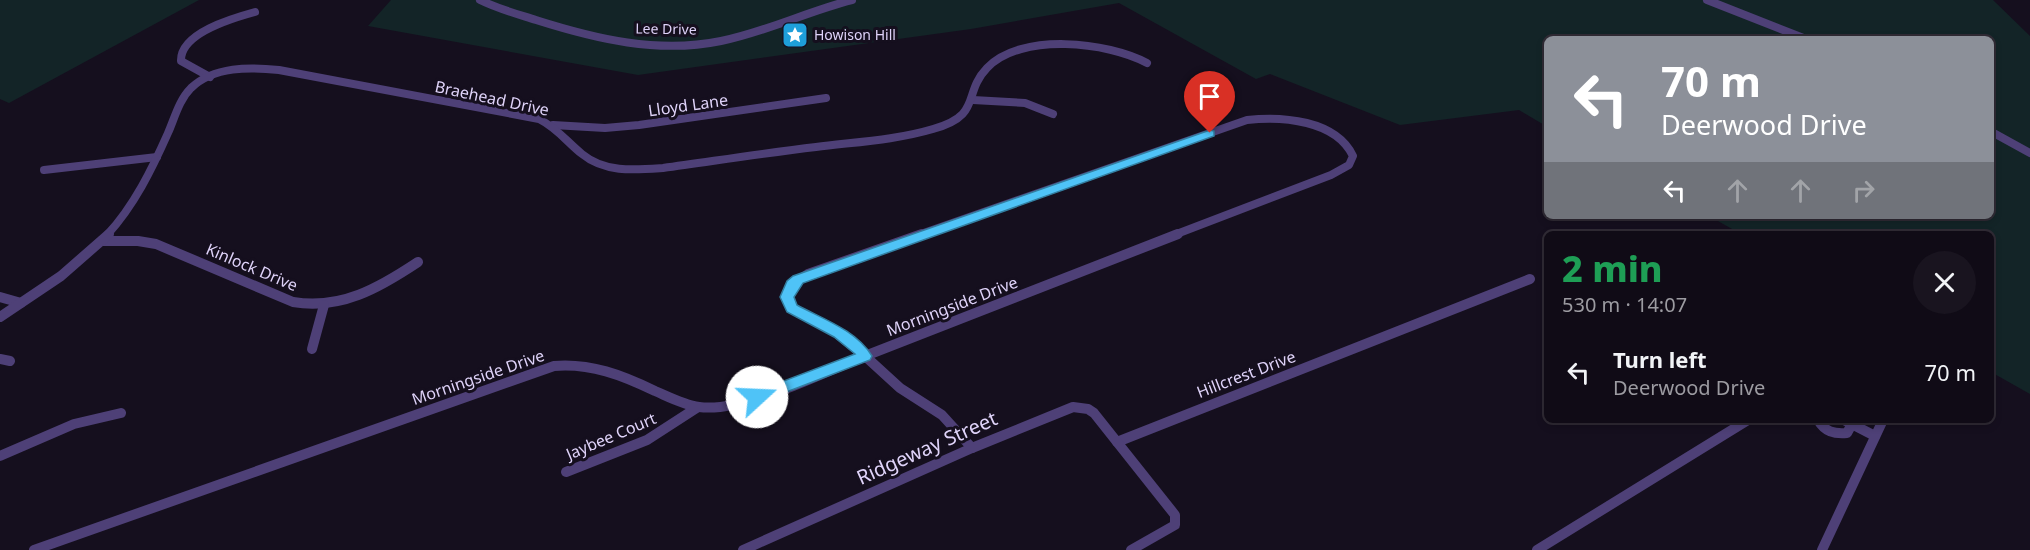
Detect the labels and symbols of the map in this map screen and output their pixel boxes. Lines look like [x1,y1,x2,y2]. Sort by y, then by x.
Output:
street label: Lee Drive [635,18,697,39]
place icon: Howison Hill [780,20,810,50]
place label: Howison Hill [814,25,896,44]
pin [1184,71,1235,133]
street label: Braehead Drive [433,75,551,121]
street label: Lloyd Lane [647,89,729,121]
street label: Kinlock Drive [203,238,301,296]
street label: Morningside Drive [883,271,1021,341]
street label: Morningside Drive [409,344,547,410]
street label: Hillcrest Drive [1193,345,1299,403]
position arrow [725,365,789,429]
street label: Ridgeway Street [852,404,1001,491]
street label: Jaybee Court [561,407,660,466]

